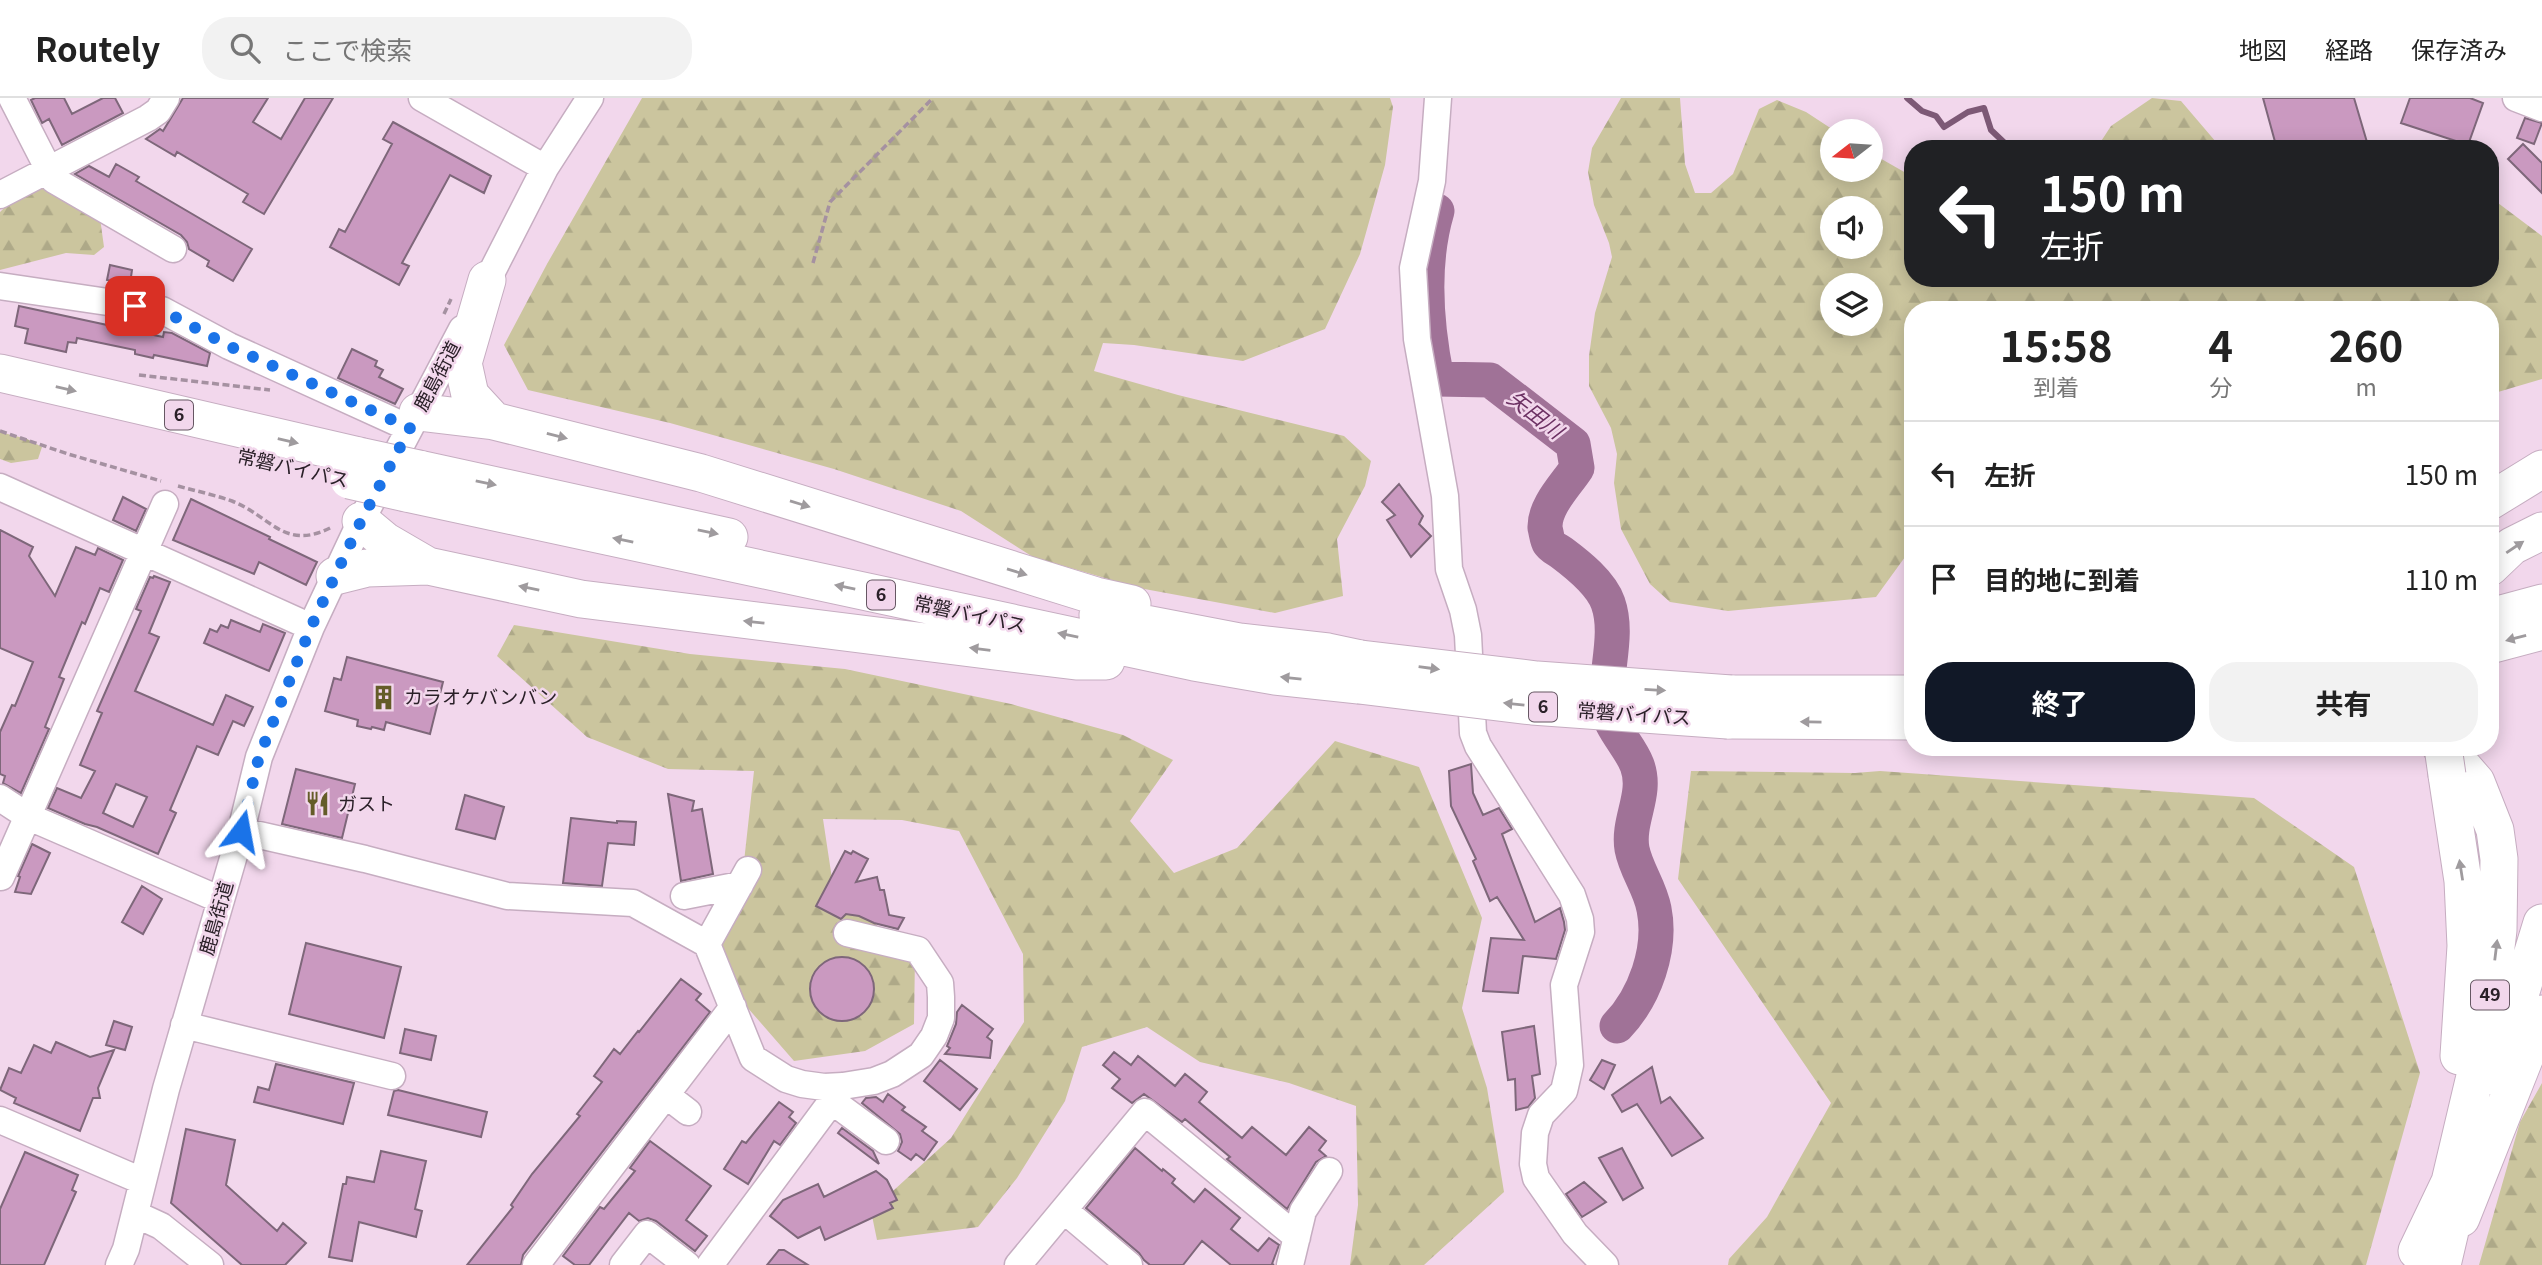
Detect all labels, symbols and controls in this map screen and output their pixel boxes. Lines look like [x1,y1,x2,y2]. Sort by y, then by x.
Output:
search box [202,17,692,80]
text: Routely [35,24,160,72]
icon: search [226,29,264,67]
text: ここで検索 [282,30,412,67]
text: 地図 [2239,31,2287,66]
text: 経路 [2325,31,2373,66]
text: 保存済み [2411,31,2507,66]
north arrow [1820,119,1883,182]
map controls [1820,119,1883,336]
text: 150 m [2040,155,2185,226]
icon: left [1925,168,2016,259]
button: sound [1820,196,1883,259]
text: 左折 [2040,221,2104,267]
button: layers [1820,273,1883,336]
pin [105,276,165,336]
icon: arrive [116,287,154,325]
text: 15:58 [2000,313,2113,374]
text: 4 [2208,313,2233,374]
text: 260 [2329,313,2403,374]
street label: 鹿島街道 [406,335,465,415]
text: 到着 [2033,369,2079,403]
text: 分 [2209,369,2232,403]
text: m [2355,369,2377,403]
water label: 矢田川 [1502,382,1572,446]
one-way arrow [56,384,78,395]
road number: 6 [165,400,193,430]
one-way arrow [546,431,568,442]
one-way arrow [277,436,299,447]
street label: 常磐バイパス [235,441,352,492]
icon: left [1925,455,1963,493]
text: 左折 [1984,455,2036,492]
text: 150 m [2405,455,2478,492]
one-way arrow [475,478,497,489]
one-way arrow [790,499,811,509]
one-way arrow [697,527,719,538]
one-way arrow [612,534,634,545]
one-way arrow [2505,540,2525,553]
icon: arrive [1925,560,1963,598]
text: 目的地に到着 [1984,560,2140,597]
text: 110 m [2405,560,2478,597]
one-way arrow [1007,567,1028,577]
road number: 6 [867,580,895,610]
one-way arrow [518,582,540,593]
one-way arrow [834,582,856,593]
street label: 常磐バイパス [912,588,1029,638]
one-way arrow [743,617,765,628]
one-way arrow [1057,629,1079,640]
one-way arrow [2505,633,2527,644]
one-way arrow [968,643,990,654]
button: 終了 [1925,662,2195,742]
button: 共有 [2209,662,2478,742]
one-way arrow [1418,663,1440,674]
one-way arrow [1280,672,1302,683]
place label: カラオケバンバン [404,682,557,709]
building icon: カラオケバンバン [370,683,398,711]
one-way arrow [1645,684,1667,695]
road number: 6 [1529,692,1557,722]
street label: 常磐バイパス [1576,695,1692,730]
one-way arrow [1503,698,1525,709]
one-way arrow [1800,716,1822,728]
place label: ガスト [338,789,395,816]
restaurant icon: ガスト [304,790,332,818]
position arrow [204,794,278,868]
one-way arrow [2455,858,2466,880]
street label: 鹿島街道 [191,877,238,958]
one-way arrow [2490,939,2501,961]
road number: 49 [2471,980,2509,1010]

